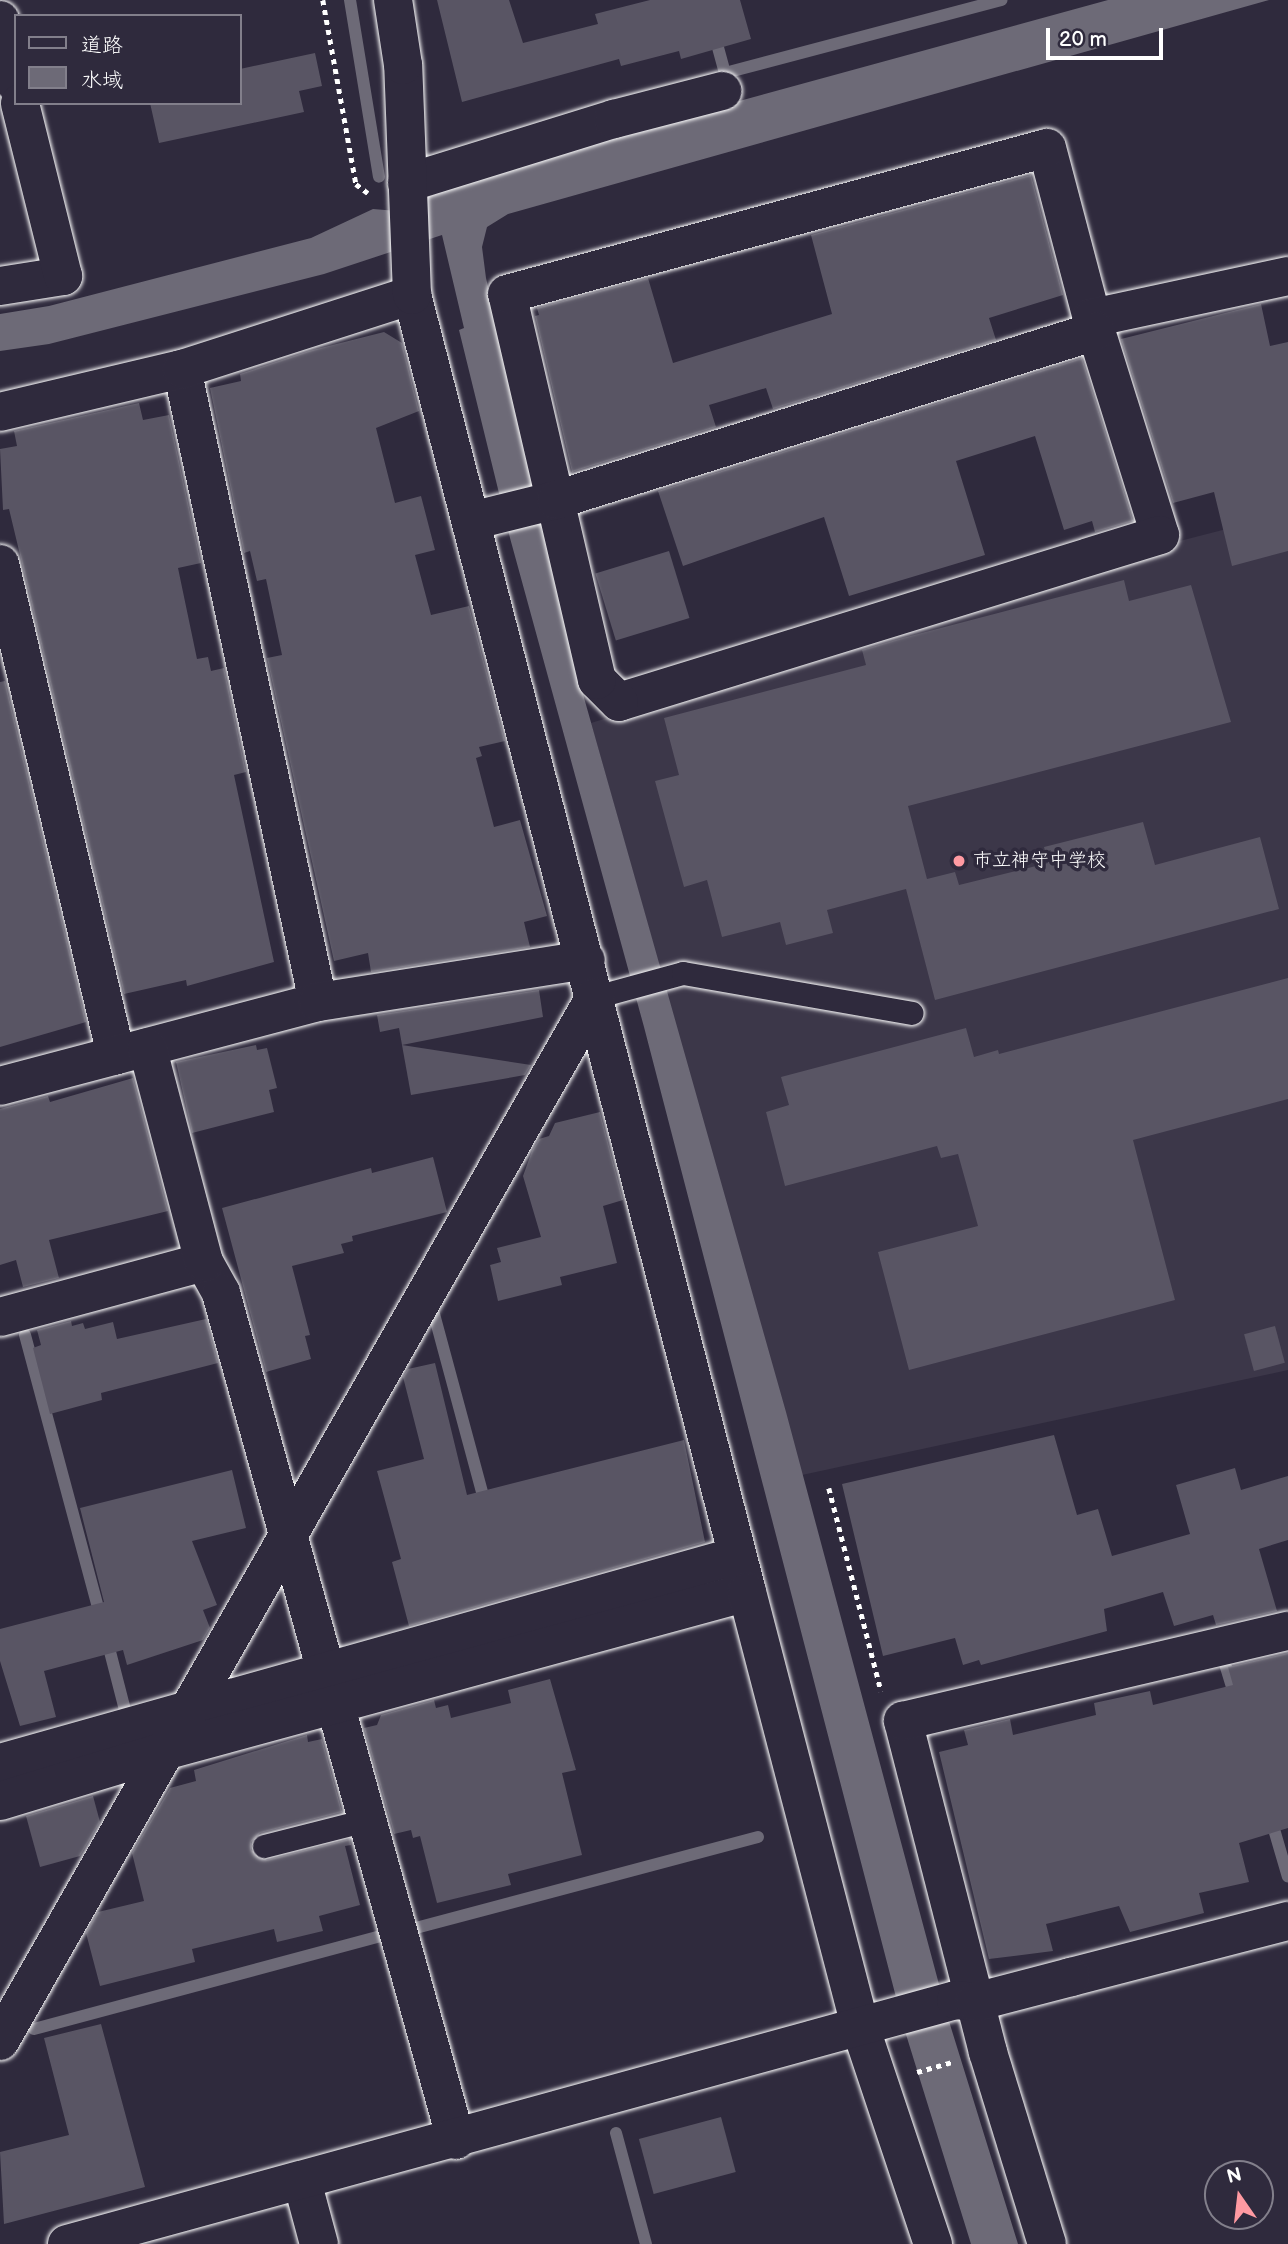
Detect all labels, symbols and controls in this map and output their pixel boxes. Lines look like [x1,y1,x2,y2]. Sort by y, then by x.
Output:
legend [14,14,242,105]
scale bar [1050,14,1167,58]
text: 20 m [1059,27,1107,52]
text: 道路 [81,33,123,58]
text: 水域 [81,68,123,93]
place label: 市立神守中学校 [973,850,1106,872]
marker: 市立神守中学校 [951,853,967,869]
north arrow [1204,2160,1274,2230]
text: N [1225,2163,1244,2189]

